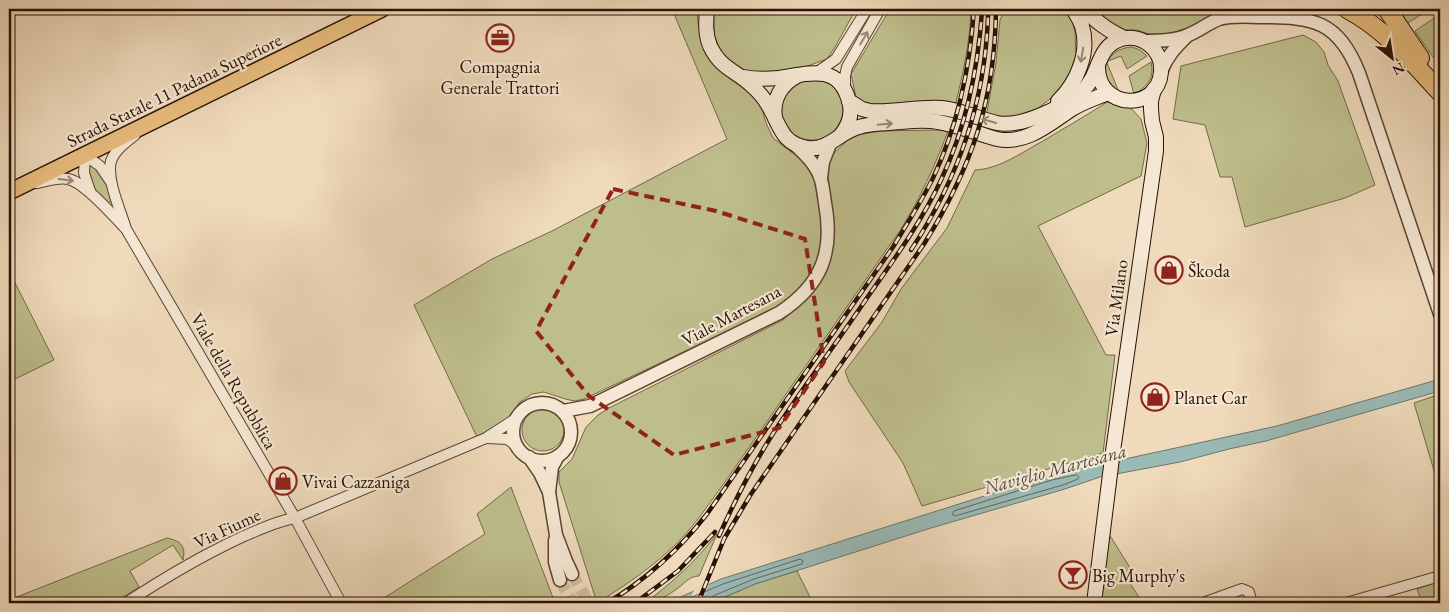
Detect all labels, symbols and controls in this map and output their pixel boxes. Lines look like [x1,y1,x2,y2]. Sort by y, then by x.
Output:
office icon: Compagnia Generale Trattori [485,23,515,53]
street label: Strada Statale 11 Padana Superiore [63,28,285,152]
one-way arrow [859,32,869,46]
north arrow [1366,32,1416,82]
one-way arrow [1077,47,1086,63]
place label: Compagnia Generale Trattori [441,55,560,99]
text: N [1389,59,1408,80]
one-way arrow [981,115,997,125]
one-way arrow [877,119,893,128]
one-way arrow [58,175,74,185]
shop icon: Škoda [1154,255,1184,285]
street label: Via Milano [1099,258,1133,338]
place label: Škoda [1188,259,1231,282]
street label: Viale Martesana [677,279,786,351]
street label: Viale della Repubblica [186,309,283,454]
shop icon: Planet Car [1140,382,1170,412]
place label: Planet Car [1174,386,1247,409]
water label: Naviglio Martesana [980,438,1129,500]
shop icon: Vivai Cazzaniga [268,466,298,496]
place label: Vivai Cazzaniga [302,470,411,493]
street label: Via Fiume [190,503,264,553]
bar icon: Big Murphy's [1058,560,1088,590]
place label: Big Murphy's [1092,564,1185,587]

